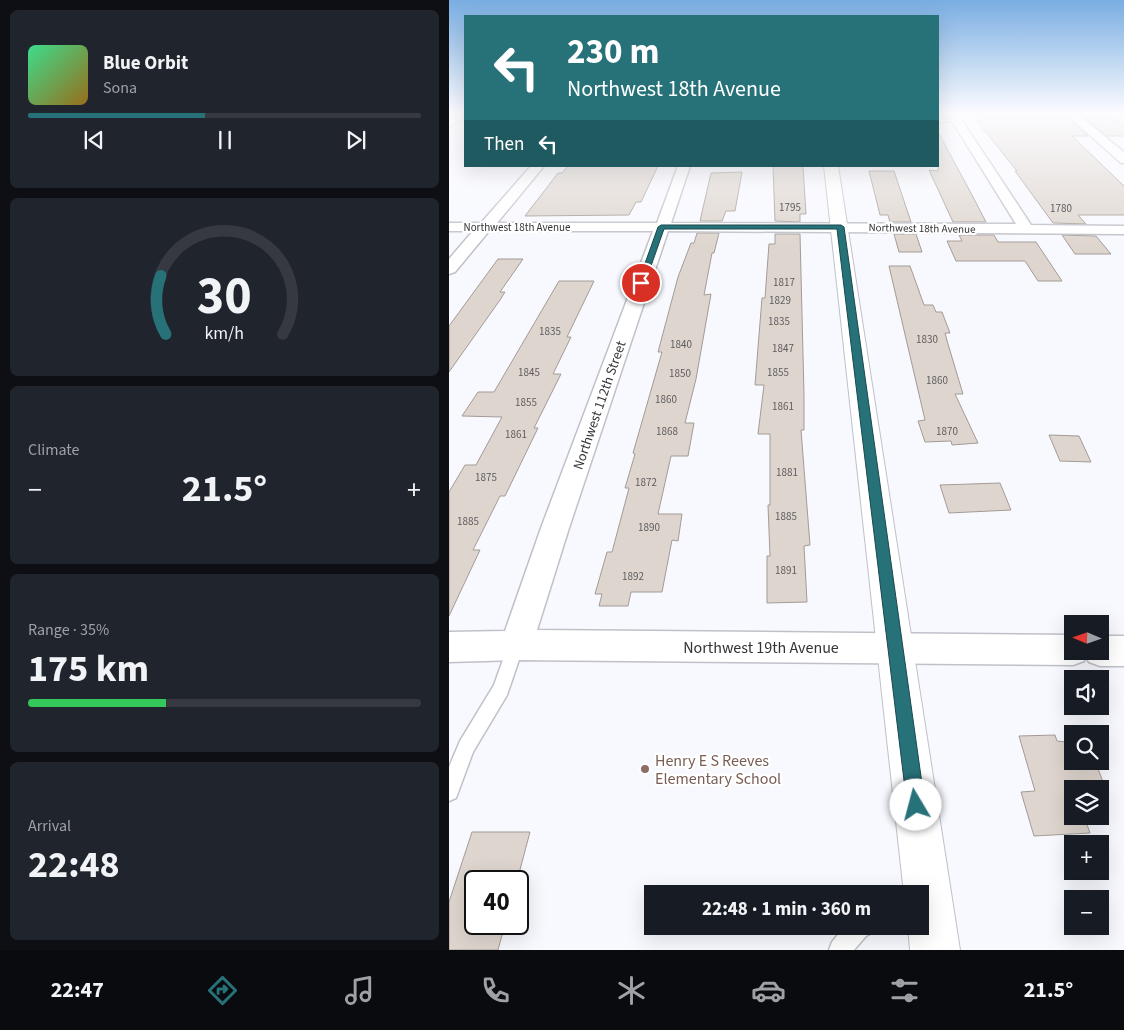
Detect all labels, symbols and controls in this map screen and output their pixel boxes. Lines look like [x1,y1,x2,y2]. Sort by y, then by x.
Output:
text: 230 m [567,27,659,77]
icon: left [484,35,549,100]
text: Blue Orbit [103,50,188,77]
text: Northwest 18th Avenue [567,73,781,105]
text: Sona [103,77,137,99]
icon: previous [80,126,108,154]
icon: pause [211,126,239,154]
icon: next [342,126,370,154]
icon: left [534,130,562,158]
text: Then [484,131,524,158]
house number: 1795 [779,200,801,215]
house number: 1780 [1050,201,1072,216]
street label: Northwest 18th Avenue [464,220,571,235]
street label: Northwest 18th Avenue [868,220,976,237]
text: 30 [197,260,252,334]
pin [620,262,662,304]
icon: arrive [627,269,655,297]
house number: 1817 [773,275,795,290]
house number: 1829 [769,293,791,308]
house number: 1835 [768,314,790,329]
text: km/h [205,321,244,346]
house number: 1835 [539,324,561,339]
house number: 1830 [916,332,938,347]
house number: 1840 [670,337,692,352]
street label: Northwest 112th Street [569,338,631,472]
house number: 1847 [772,341,794,356]
house number: 1845 [518,365,540,380]
house number: 1855 [767,365,789,380]
house number: 1850 [669,366,691,381]
house number: 1860 [926,373,948,388]
house number: 1860 [655,392,677,407]
house number: 1855 [515,395,537,410]
house number: 1861 [772,399,794,414]
house number: 1868 [656,424,678,439]
house number: 1870 [936,424,958,439]
house number: 1861 [505,427,527,442]
text: Climate [28,439,79,461]
text: 21.5° [182,462,267,516]
house number: 1881 [776,465,798,480]
text: − [28,470,42,510]
text: + [407,470,421,510]
house number: 1875 [475,470,497,485]
house number: 1872 [635,475,657,490]
house number: 1885 [775,509,797,524]
house number: 1885 [457,514,479,529]
house number: 1890 [638,520,660,535]
house number: 1891 [775,563,797,578]
house number: 1892 [622,569,644,584]
north arrow [1064,615,1109,660]
map controls [1064,615,1109,935]
text: Range · 35% [28,619,109,641]
street label: Northwest 19th Avenue [683,637,839,659]
text: 175 km [28,642,149,696]
button: sound [1064,670,1109,715]
button: search [1064,725,1109,770]
place label: Henry E S Reeves Elementary School [655,750,781,790]
marker: Henry E S Reeves Elementary School [639,763,651,775]
position arrow [889,778,941,830]
button: layers [1064,780,1109,825]
text: Arrival [28,815,71,837]
button: + [1064,835,1109,880]
text: 22:48 [28,838,120,892]
speed limit sign: 40 [464,870,529,935]
button: − [1064,890,1109,935]
text: 22:48 · 1 min · 360 m [702,896,871,923]
icon: directions [205,973,240,1008]
icon: music [342,973,377,1008]
icon: phone [478,973,513,1008]
icon: climate [614,973,649,1008]
icon: car [751,973,786,1008]
icon: filters [887,973,922,1008]
text: 22:47 [51,974,104,1006]
text: 21.5° [1024,974,1073,1006]

